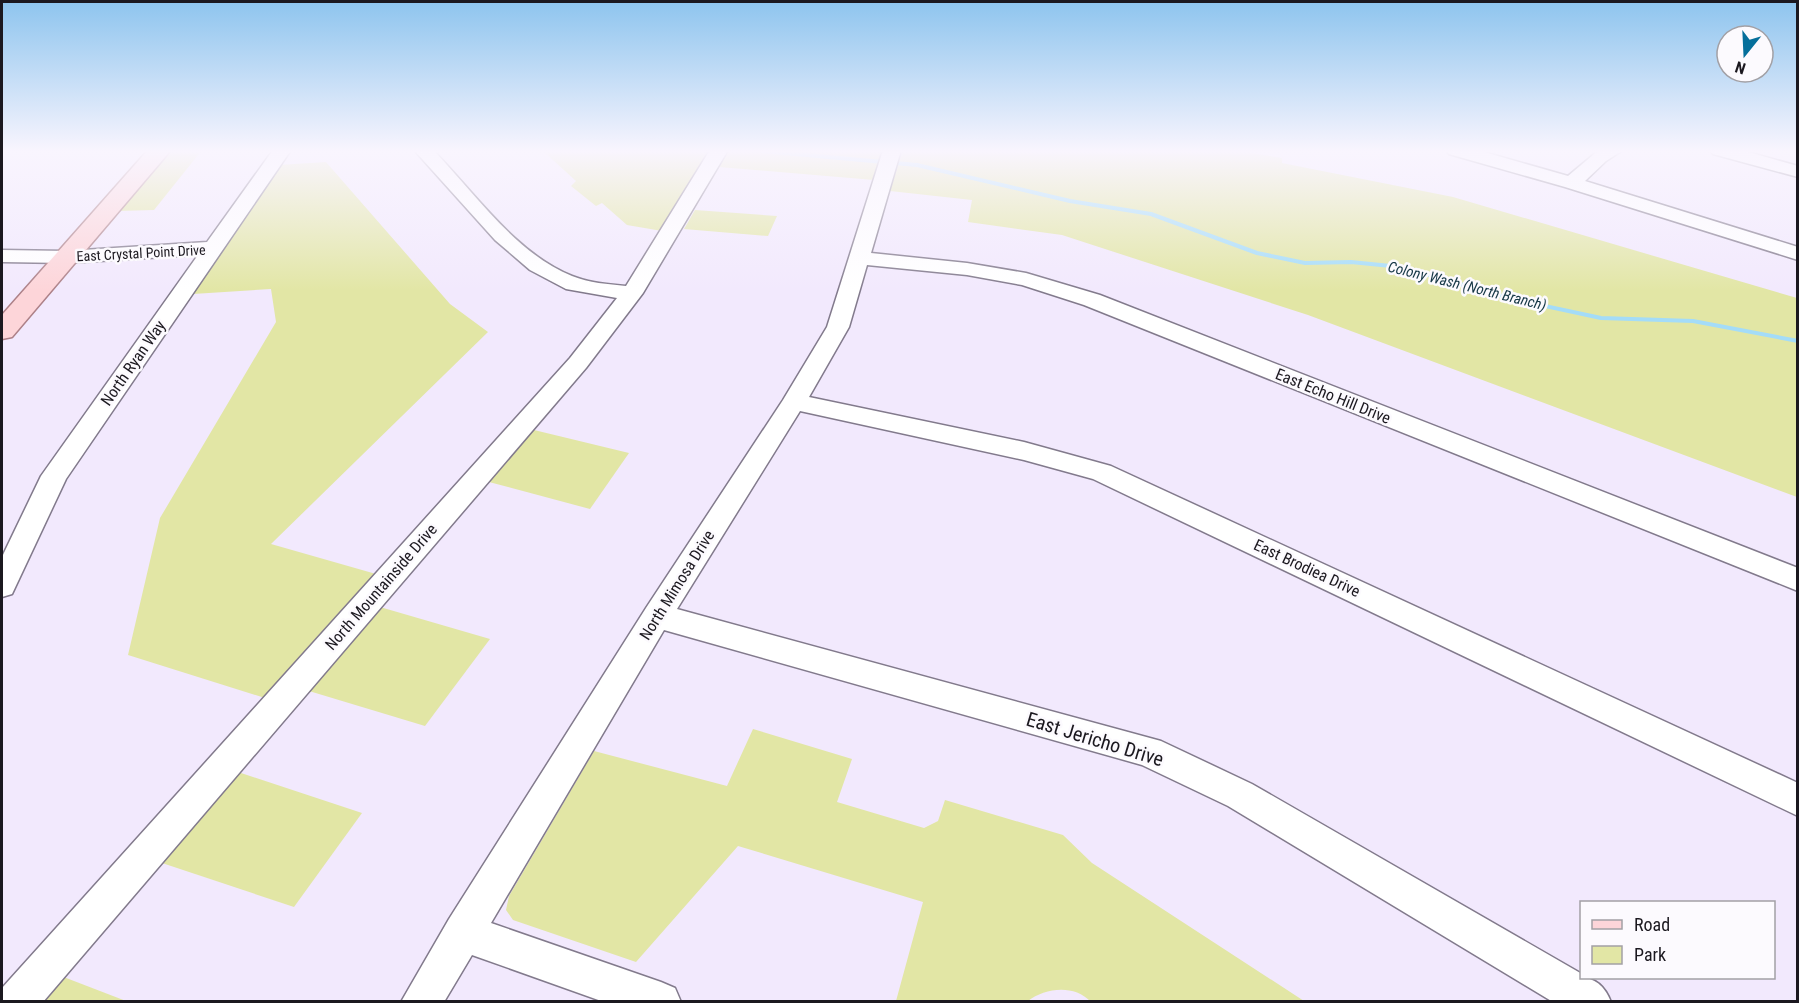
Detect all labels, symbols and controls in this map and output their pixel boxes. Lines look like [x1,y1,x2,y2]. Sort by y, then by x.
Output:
north arrow [1715,24,1775,84]
text: N [1733,57,1748,78]
street label: East Crystal Point Drive [76,242,206,264]
water label: Colony Wash (North Branch) [1386,258,1548,314]
street label: North Ryan Way [97,316,170,409]
street label: East Echo Hill Drive [1273,364,1393,428]
street label: North Mountainside Drive [321,520,441,654]
street label: North Mimosa Drive [636,527,718,643]
street label: East Brodiea Drive [1251,535,1363,601]
street label: East Jericho Drive [1023,707,1167,771]
legend [1580,901,1775,979]
text: Road [1634,914,1670,935]
text: Park [1634,944,1666,965]

